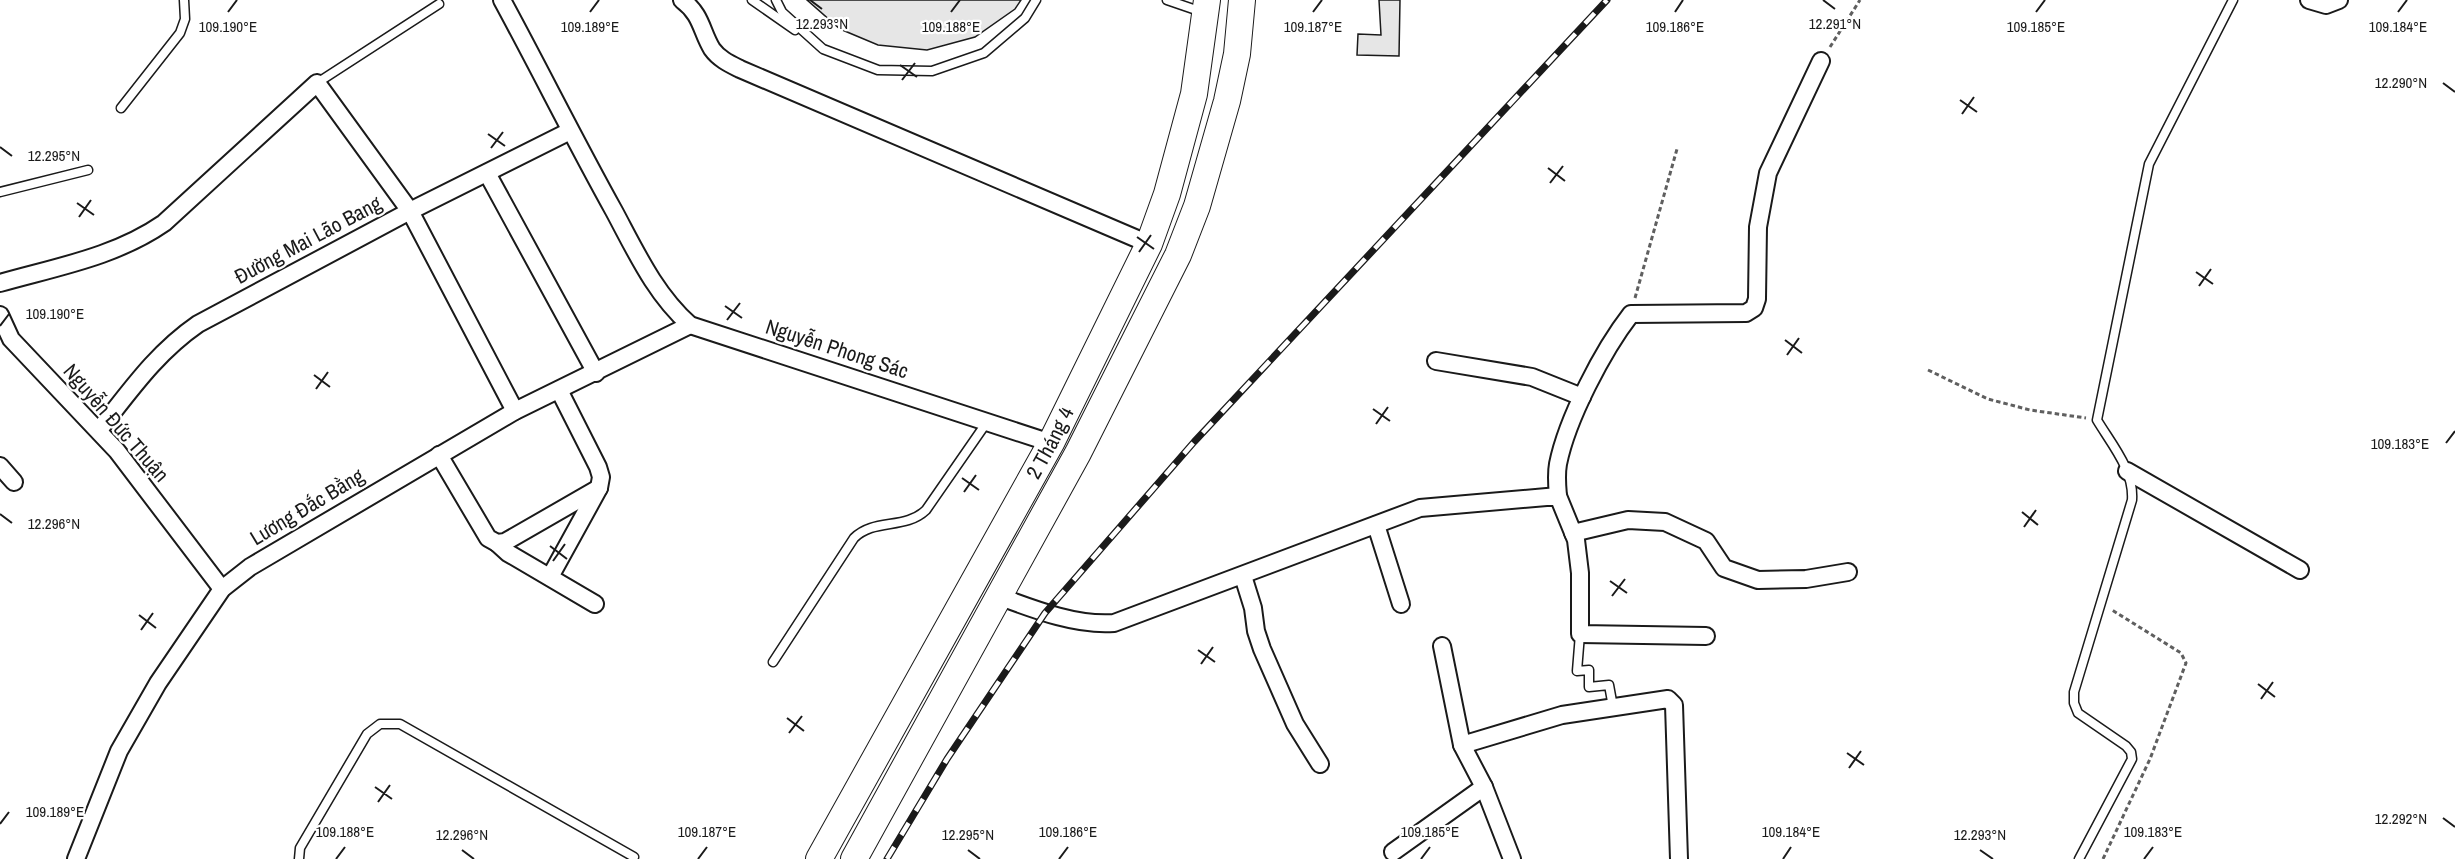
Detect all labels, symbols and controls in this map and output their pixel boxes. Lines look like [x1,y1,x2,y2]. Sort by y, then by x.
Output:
text: 12.293°N [796,13,848,34]
text: 12.291°N [1809,13,1861,34]
text: 109.190°E [199,16,257,37]
text: 109.189°E [561,16,619,37]
text: 109.188°E [922,16,980,37]
text: 109.187°E [1284,16,1342,37]
text: 109.186°E [1646,16,1704,37]
text: 109.185°E [2007,16,2065,37]
text: 109.184°E [2369,16,2427,37]
text: 12.290°N [2375,72,2427,93]
text: 12.295°N [28,145,80,166]
street label: Đường Mai Lão Bang [229,188,387,291]
text: 109.190°E [26,303,84,324]
street label: Nguyễn Phong Sác [762,312,912,385]
street label: Nguyễn Đức Thuận [57,357,176,488]
street label: 2 Tháng 4 [1019,402,1081,484]
text: 109.183°E [2371,433,2429,454]
street label: Lương Đắc Bằng [244,461,370,552]
text: 12.296°N [28,513,80,534]
text: 109.189°E [26,801,84,822]
text: 12.292°N [2375,808,2427,829]
text: 109.188°E [316,821,374,842]
text: 109.187°E [678,821,736,842]
text: 109.186°E [1039,821,1097,842]
text: 109.185°E [1401,821,1459,842]
text: 109.184°E [1762,821,1820,842]
text: 109.183°E [2124,821,2182,842]
text: 12.296°N [436,824,488,845]
text: 12.295°N [942,824,994,845]
text: 12.293°N [1954,824,2006,845]

